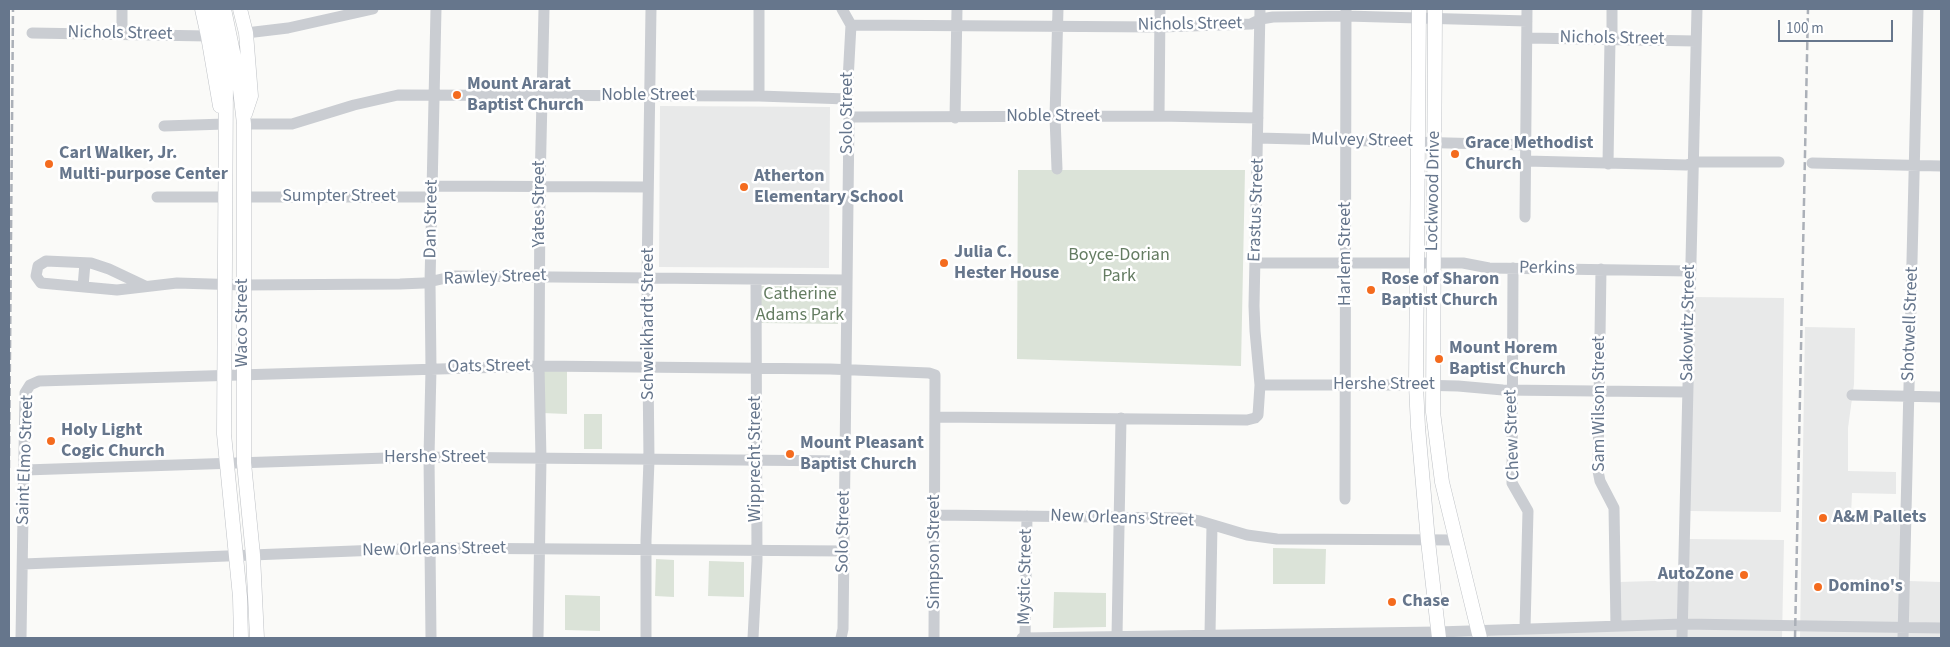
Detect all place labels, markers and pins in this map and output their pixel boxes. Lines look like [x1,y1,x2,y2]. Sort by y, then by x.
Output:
place label: Mount Ararat Baptist Church [467,74,584,116]
marker: Mount Ararat Baptist Church [451,89,463,101]
place label: Grace Methodist Church [1465,133,1593,176]
place label: Carl Walker, Jr. Multi-purpose Center [59,143,228,186]
marker: Grace Methodist Church [1449,148,1461,160]
marker: Carl Walker, Jr. Multi-purpose Center [43,158,55,170]
place label: Atherton Elementary School [754,166,904,208]
marker: Atherton Elementary School [738,181,750,193]
place label: Julia C. Hester House [954,242,1059,284]
marker: Julia C. Hester House [938,257,950,269]
place label: Rose of Sharon Baptist Church [1381,269,1499,312]
marker: Rose of Sharon Baptist Church [1365,284,1377,296]
place label: Mount Horem Baptist Church [1449,338,1566,380]
marker: Mount Horem Baptist Church [1433,353,1445,365]
place label: Holy Light Cogic Church [61,420,165,462]
place label: Mount Pleasant Baptist Church [800,433,924,476]
marker: Holy Light Cogic Church [45,435,57,447]
marker: Mount Pleasant Baptist Church [784,448,796,460]
place label: A&M Pallets [1833,507,1926,529]
marker: A&M Pallets [1817,512,1829,524]
place label: AutoZone [1658,564,1734,586]
marker: AutoZone [1738,569,1750,581]
place label: Domino's [1828,576,1903,598]
marker: Domino's [1812,581,1824,593]
place label: Chase [1402,591,1450,613]
marker: Chase [1386,596,1398,608]

